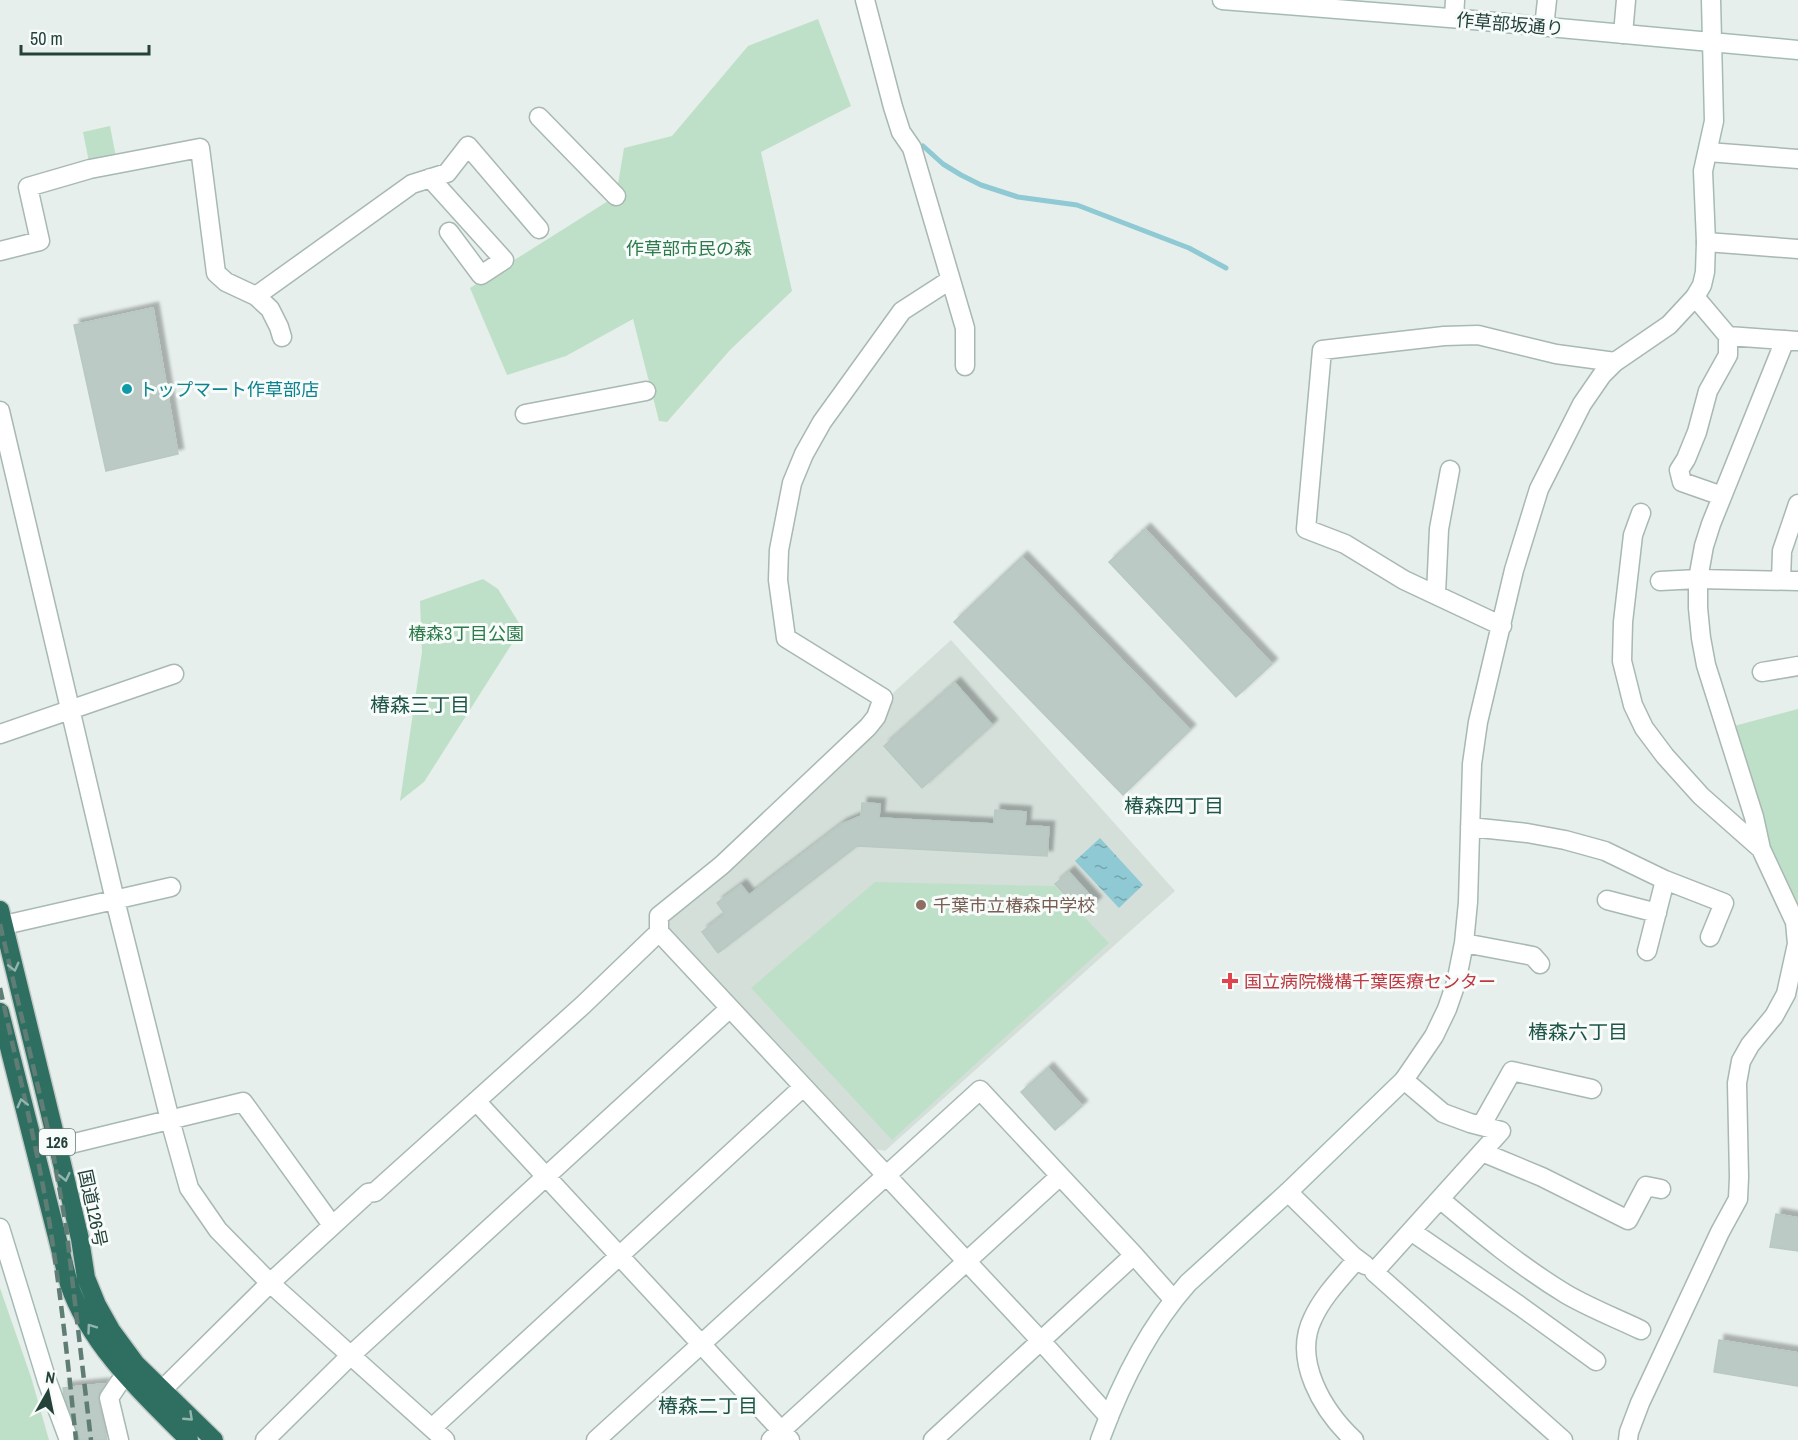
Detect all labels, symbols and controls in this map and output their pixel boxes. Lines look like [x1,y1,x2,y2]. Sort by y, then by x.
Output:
street label: 作草部坂通り [1455,7,1565,41]
scale bar [21,18,148,56]
text: 50 m [30,26,63,51]
park label: 作草部市民の森 [626,236,752,261]
place label: トップマート作草部店 [139,377,319,402]
marker: トップマート作草部店 [120,382,134,396]
park label: 椿森3丁目公園 [408,621,524,646]
district label: 椿森三丁目 [370,691,470,718]
district label: 椿森四丁目 [1124,792,1224,819]
place label: 千葉市立椿森中学校 [933,893,1095,918]
marker: 千葉市立椿森中学校 [914,898,928,912]
one-way arrow [6,962,19,972]
place label: 国立病院機構千葉医療センター [1244,969,1496,994]
marker: 国立病院機構千葉医療センター [1221,972,1239,990]
district label: 椿森六丁目 [1528,1018,1628,1045]
one-way arrow [17,1098,30,1108]
road number: 126 [39,1129,75,1155]
street label: 国道126号 [73,1167,113,1249]
one-way arrow [58,1171,71,1181]
one-way arrow [87,1324,98,1335]
north arrow [18,1362,78,1422]
text: N [44,1366,57,1389]
district label: 椿森二丁目 [658,1392,758,1419]
one-way arrow [183,1410,193,1421]

